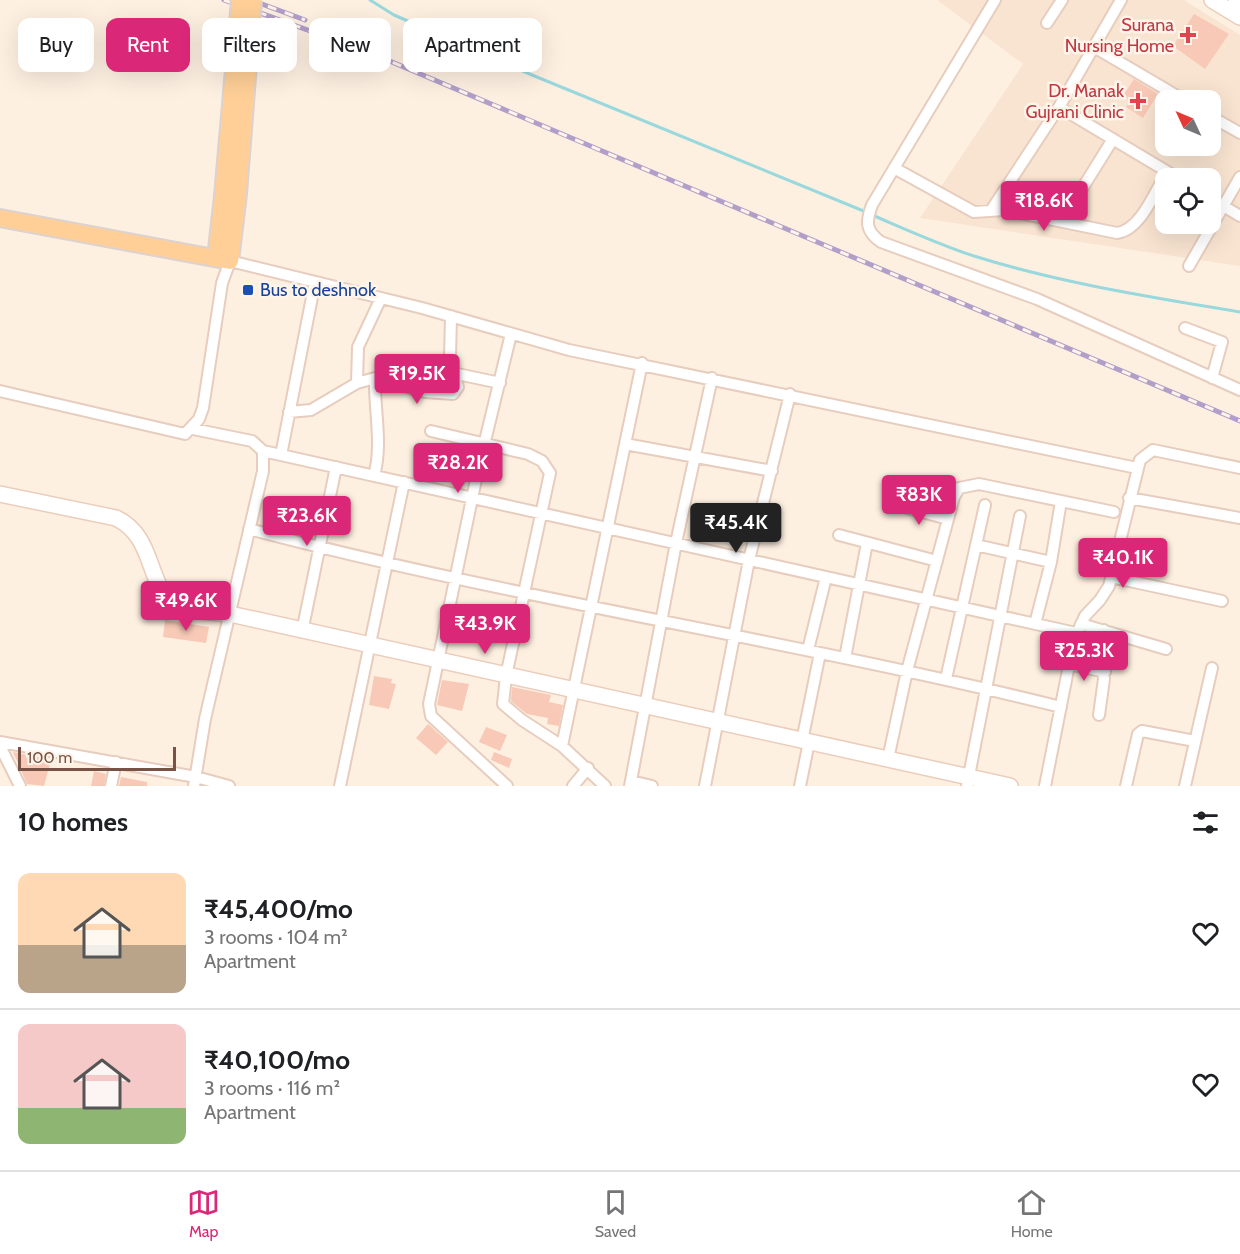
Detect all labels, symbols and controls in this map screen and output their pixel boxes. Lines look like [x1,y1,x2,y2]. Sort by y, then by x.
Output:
place label: Surana Nursing Home [1065,14,1174,57]
chip: Buy [18,18,94,72]
chip: Rent [106,18,190,72]
chip: Filters [202,18,297,72]
chip: New [309,18,391,72]
chip: Apartment [403,18,542,72]
marker: Surana Nursing Home [1179,26,1197,44]
place label: Dr. Manak Gujrani Clinic [1025,80,1125,123]
north arrow [1155,90,1221,156]
map controls [1155,90,1221,234]
marker: Dr. Manak Gujrani Clinic [1129,92,1147,110]
button: locate [1155,168,1221,234]
pin: ₹18.6K [995,181,1093,232]
text: ₹18.6K [1015,188,1073,212]
place label: Bus to deshnok [260,279,377,301]
marker: Bus to deshnok [241,283,255,297]
pin: ₹19.5K [368,354,466,405]
text: ₹19.5K [389,361,445,385]
pin: ₹28.2K [409,443,507,494]
text: ₹28.2K [427,450,489,474]
pin: ₹83K [883,475,955,526]
text: ₹83K [896,482,942,506]
pin: ₹23.6K [258,496,356,547]
text: ₹23.6K [277,503,337,527]
pin: ₹45.4K [687,503,785,554]
text: ₹45.4K [704,510,768,534]
pin: ₹40.1K [1074,538,1172,589]
text: ₹40.1K [1092,545,1154,569]
pin: ₹49.6K [137,581,235,632]
text: ₹49.6K [155,588,217,612]
pin: ₹43.9K [436,604,534,655]
text: ₹43.9K [454,611,516,635]
pin: ₹25.3K [1035,631,1133,682]
text: ₹25.3K [1054,638,1114,662]
scale bar [18,744,176,772]
text: 100 m [27,748,72,767]
text: 10 homes [18,806,128,838]
icon: filters [1189,806,1222,839]
text: ₹45,400/mo [204,893,353,925]
icon: home [66,897,138,969]
icon: heart [1189,917,1222,950]
text: 3 rooms · 104 m² [204,925,348,949]
text: Apartment [204,949,296,973]
text: ₹40,100/mo [204,1044,350,1076]
icon: home [66,1048,138,1120]
icon: heart [1189,1068,1222,1101]
text: 3 rooms · 116 m² [204,1076,340,1100]
text: Apartment [204,1100,296,1124]
tab: Map [187,1186,220,1241]
tab: Saved [595,1186,636,1241]
tab: Home [1011,1186,1053,1241]

